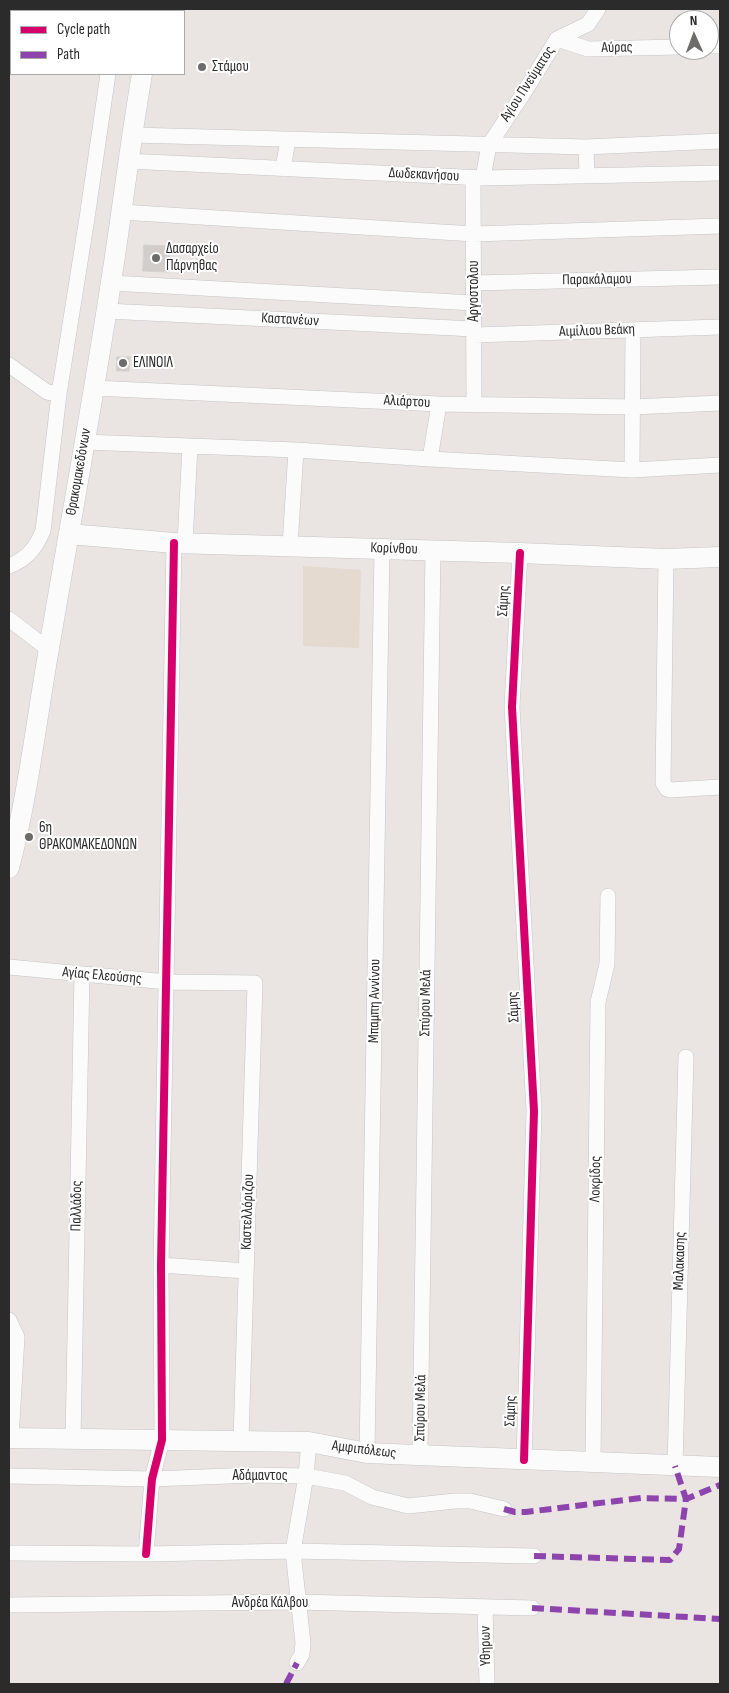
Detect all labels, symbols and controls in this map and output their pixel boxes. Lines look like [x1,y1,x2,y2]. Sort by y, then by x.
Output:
legend [10,10,185,75]
north arrow [669,10,719,60]
text: N [689,12,698,29]
text: Cycle path [57,20,110,39]
street label: Αύρας [601,39,633,57]
street label: Αγίου Πνεύματος [497,43,559,125]
text: Path [57,45,80,64]
place label: Στάμου [212,58,249,76]
marker: Στάμου [196,61,208,73]
street label: Δωδεκανήσου [388,164,460,186]
place label: Δασαρχείο Πάρνηθας [166,240,219,275]
marker: Δασαρχείο Πάρνηθας [150,252,162,264]
street label: Αργοστολου [465,260,483,322]
street label: Παρακάλαμου [562,270,632,290]
street label: Καστανέων [261,310,319,330]
street label: Αιμίλιου Βεάκη [559,321,635,341]
place label: ΕΛΙΝΟΙΛ [133,354,173,372]
marker: ΕΛΙΝΟΙΛ [117,357,129,369]
street label: Αλιάρτου [383,392,431,412]
street label: Θρακομακεδόνων [62,427,96,517]
street label: Κορίνθου [370,539,418,559]
street label: Σάμης [494,585,514,617]
place label: 6η ΘΡΑΚΟΜΑΚΕΔΟΝΩΝ [39,819,137,854]
marker: 6η ΘΡΑΚΟΜΑΚΕΔΟΝΩΝ [23,831,35,843]
street label: Μπαμπη Αννίνου [365,959,385,1043]
street label: Αγίας Ελεούσης [61,964,143,988]
street label: Σπύρου Μελά [416,969,436,1037]
street label: Σάμης [504,991,524,1023]
street label: Λοκρίδος [587,1156,605,1202]
street label: Καστελλόριζου [238,1174,258,1250]
street label: Παλλάδος [68,1180,86,1232]
street label: Μαλακασης [670,1231,690,1291]
street label: Σπύρου Μελά [411,1374,431,1442]
street label: Σάμης [501,1395,521,1427]
street label: Αμφιπόλεως [331,1437,397,1463]
street label: Αδάμαντος [232,1467,288,1485]
street label: Ανδρέα Κάλβου [232,1594,308,1612]
street label: Υθηρων [477,1626,495,1666]

